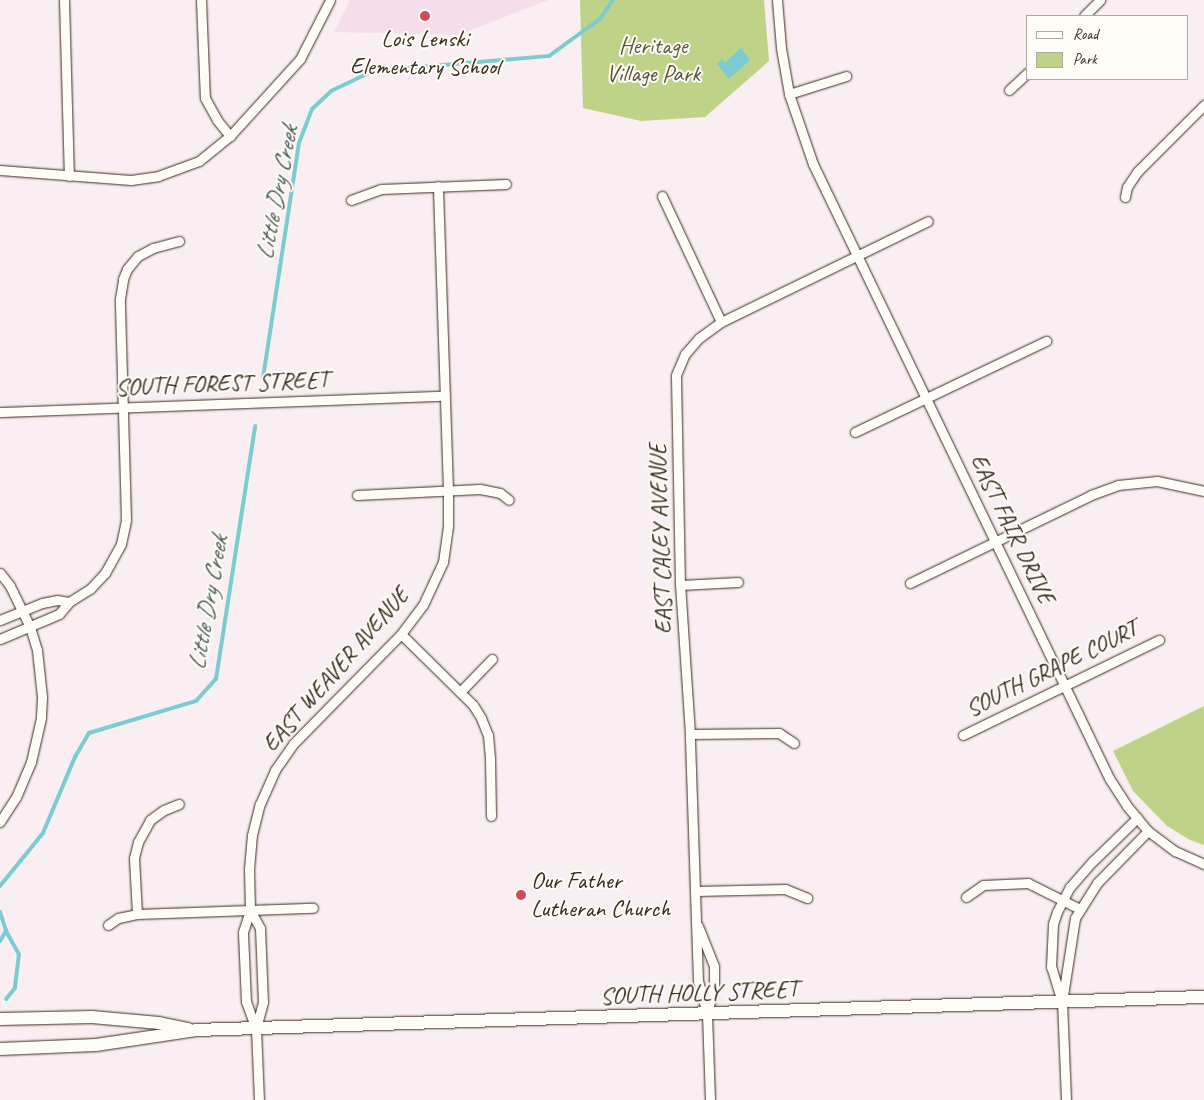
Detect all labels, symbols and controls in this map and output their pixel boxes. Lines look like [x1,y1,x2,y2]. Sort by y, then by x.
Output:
marker: Lois Lenski Elementary School [419,10,431,22]
legend [1026,15,1189,80]
place label: Lois Lenski Elementary School [350,25,500,81]
text: Road [1073,25,1098,44]
park label: Heritage Village Park [606,32,700,88]
text: Park [1073,50,1097,69]
water label: Little Dry Creek [249,124,305,262]
street label: SOUTH FOREST STREET [115,366,329,402]
street label: EAST CALEY AVENUE [643,444,679,634]
street label: EAST FAIR DRIVE [964,450,1060,608]
water label: Little Dry Creek [182,534,234,672]
street label: EAST WEAVER AVENUE [256,582,416,758]
street label: SOUTH GRAPE COURT [961,615,1143,723]
place label: Our Father Lutheran Church [531,867,671,923]
marker: Our Father Lutheran Church [515,889,527,901]
street label: SOUTH HOLLY STREET [600,975,798,1011]

